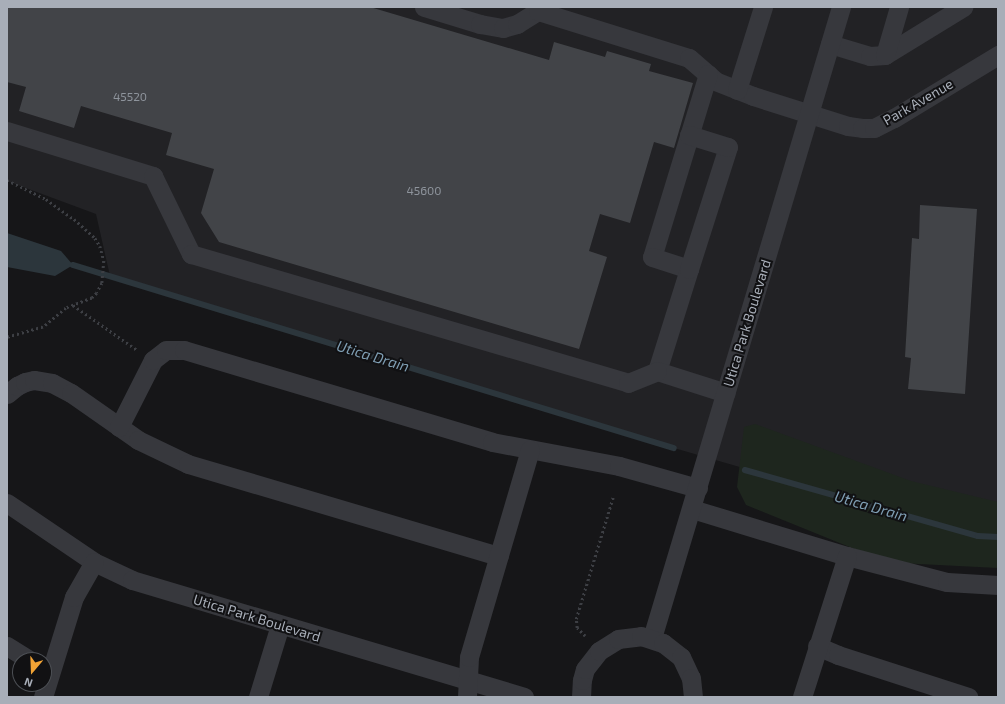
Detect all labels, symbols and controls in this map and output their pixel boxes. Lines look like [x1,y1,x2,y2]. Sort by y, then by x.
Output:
street label: Park Avenue [880,75,956,129]
house number: 45520 [113,90,147,104]
house number: 45600 [406,184,442,198]
street label: Utica Park Boulevard [720,257,774,389]
water label: Utica Drain [334,336,412,376]
water label: Utica Drain [832,487,910,525]
street label: Utica Park Boulevard [191,591,323,645]
north arrow [12,652,52,692]
text: N [22,675,34,690]

